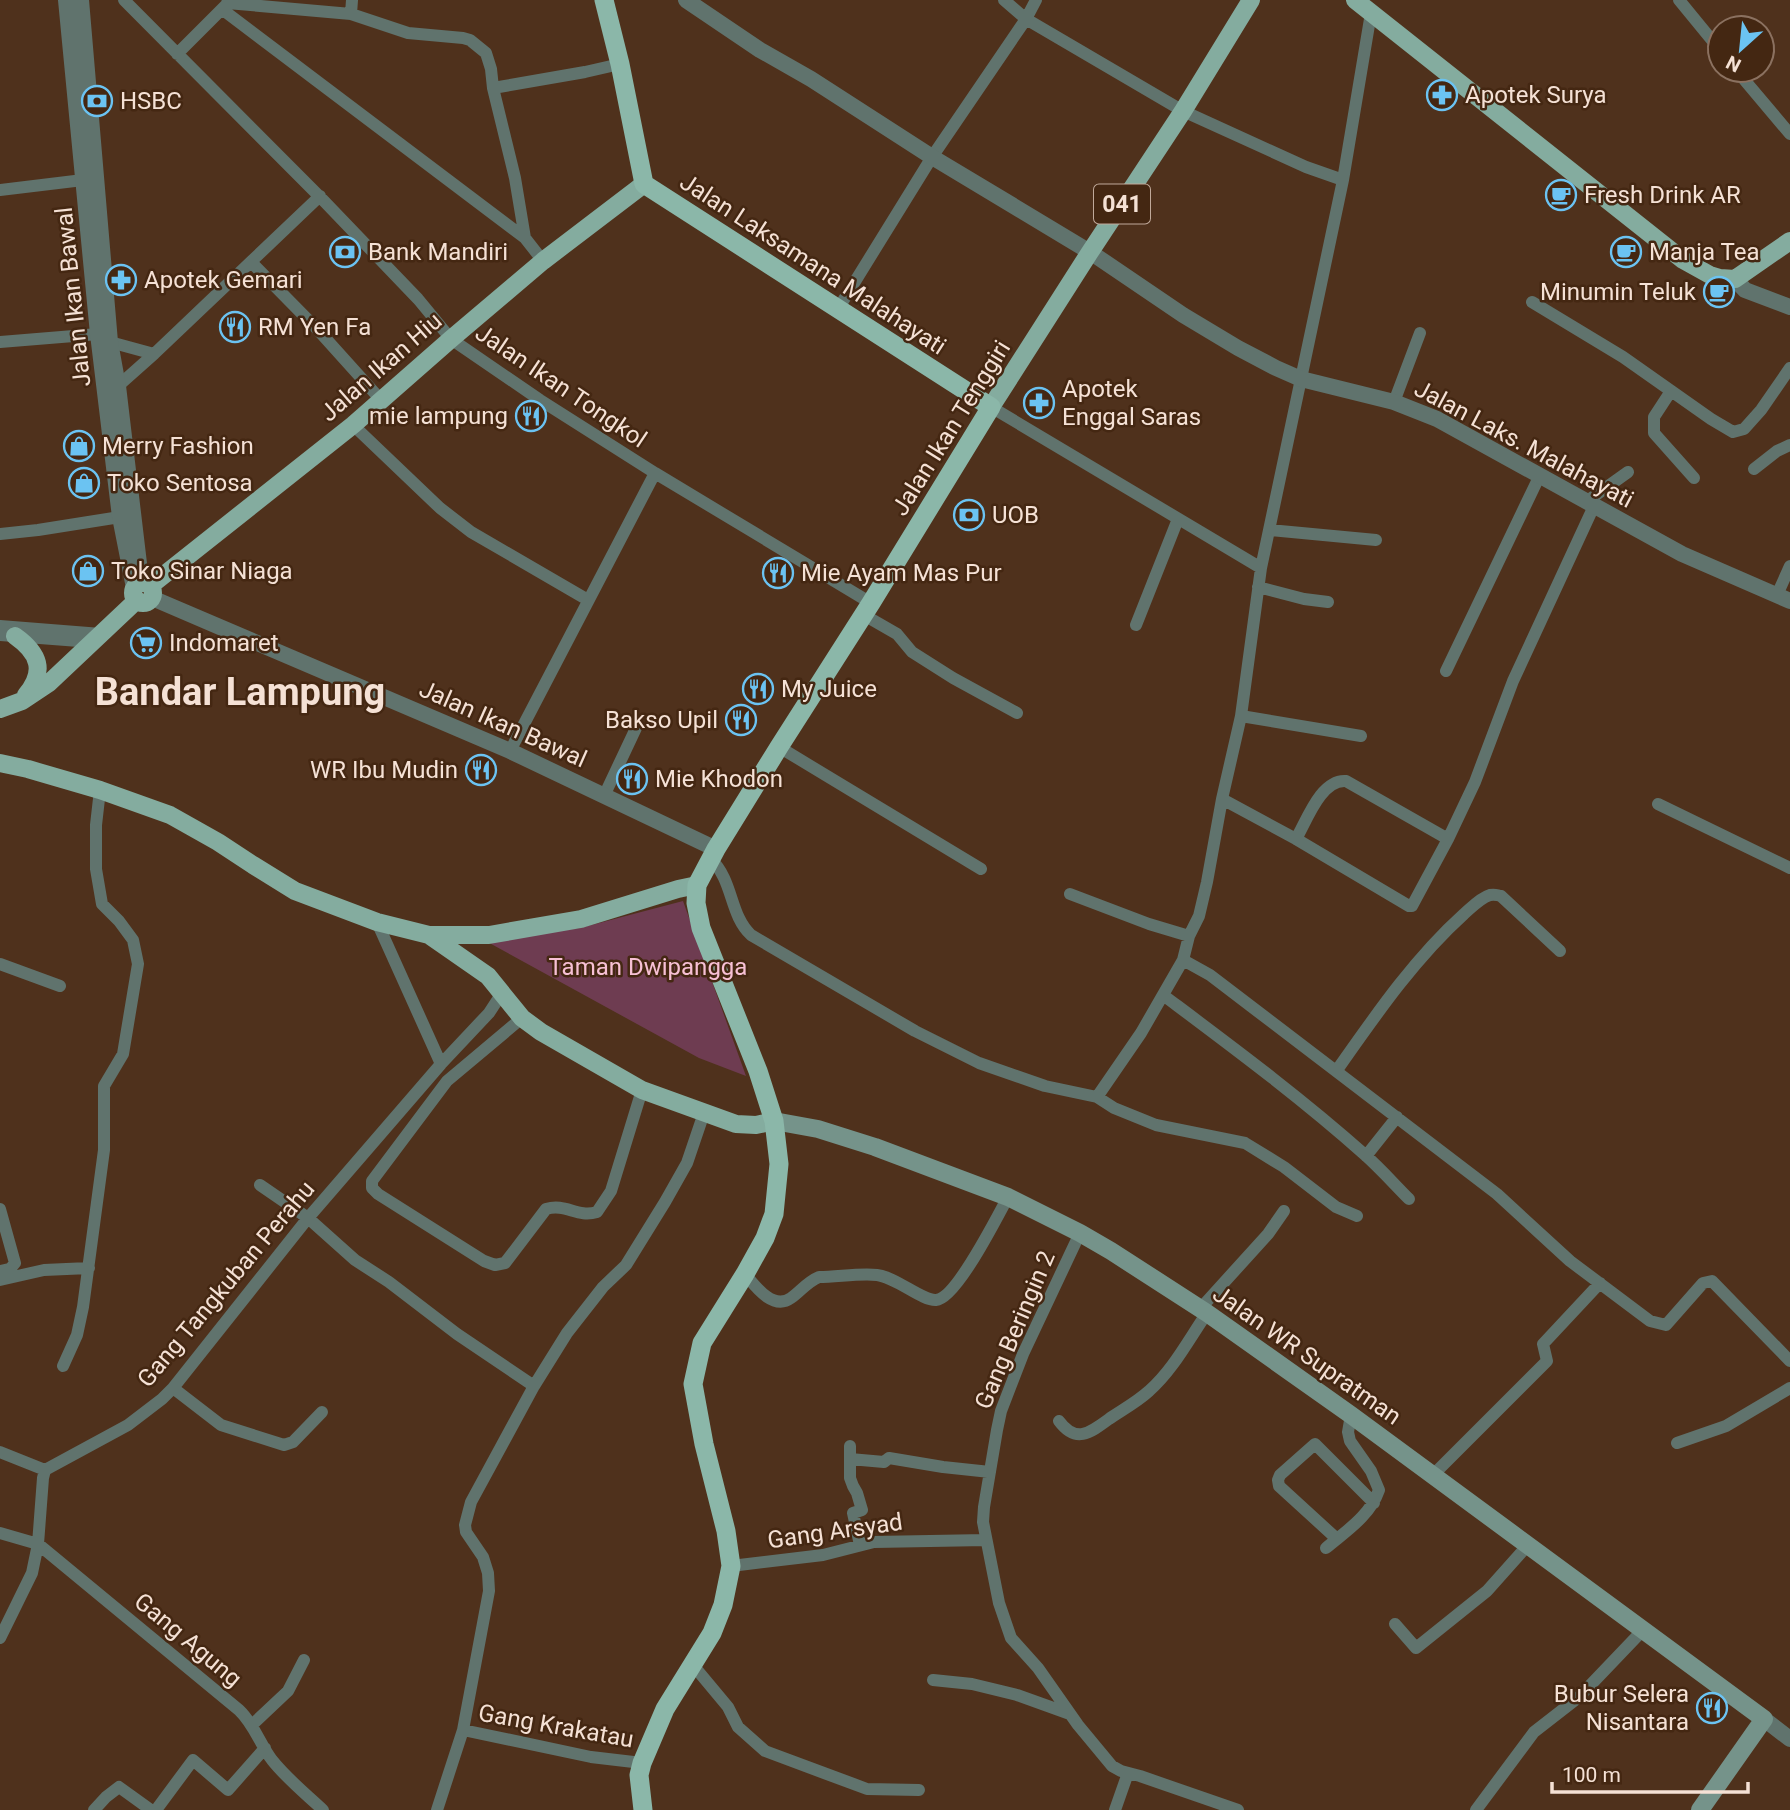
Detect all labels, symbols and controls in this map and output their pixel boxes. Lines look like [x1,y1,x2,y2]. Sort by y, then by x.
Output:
north arrow [1706,14,1776,84]
text: N [1722,50,1745,77]
pharmacy icon: Apotek Surya [1425,78,1459,112]
place label: Apotek Surya [1465,81,1607,109]
bank icon: HSBC [80,84,114,118]
place label: HSBC [120,87,182,115]
street label: Jalan Laksamana Malahayati [675,167,951,361]
cafe icon: Fresh Drink AR [1544,178,1578,212]
place label: Fresh Drink AR [1584,181,1741,209]
road number: 041 [1094,184,1150,224]
street label: Jalan Ikan Bawal [50,206,96,388]
bank icon: Bank Mandiri [328,235,362,269]
cafe icon: Manja Tea [1609,235,1643,269]
place label: Bank Mandiri [368,238,508,266]
place label: Manja Tea [1649,238,1759,266]
pharmacy icon: Apotek Gemari [104,263,138,297]
place label: Apotek Gemari [144,266,303,294]
cafe icon: Minumin Teluk [1702,275,1736,309]
place label: Minumin Teluk [1540,278,1697,306]
street label: Jalan Ikan Hiu [315,307,447,427]
restaurant icon: RM Yen Fa [218,310,252,344]
place label: RM Yen Fa [258,313,371,341]
street label: Jalan Ikan Tongkol [470,318,652,454]
street label: Jalan Ikan Tenggiri [886,335,1016,521]
street label: Jalan Laks. Malahayati [1410,374,1638,514]
place label: Apotek Enggal Saras [1062,375,1201,431]
pharmacy icon: Apotek Enggal Saras [1022,386,1056,420]
restaurant icon: mie lampung [514,399,548,433]
place label: mie lampung [369,402,508,430]
shop icon: Merry Fashion [62,429,96,463]
place label: Merry Fashion [102,432,254,460]
shop icon: Toko Sentosa [67,466,101,500]
place label: Toko Sentosa [107,469,253,497]
bank icon: UOB [952,498,986,532]
place label: UOB [992,501,1039,529]
shop icon: Toko Sinar Niaga [71,554,105,588]
restaurant icon: Mie Ayam Mas Pur [761,556,795,590]
place label: Toko Sinar Niaga [111,557,293,585]
place label: Mie Ayam Mas Pur [801,559,1002,587]
supermarket icon: Indomaret [129,626,163,660]
place label: Indomaret [169,629,279,657]
district label: Bandar Lampung [95,670,385,714]
restaurant icon: My Juice [741,672,775,706]
street label: Jalan Ikan Bawal [415,675,591,773]
place label: My Juice [781,675,877,703]
restaurant icon: Bakso Upil [724,703,758,737]
place label: Bakso Upil [605,706,718,734]
restaurant icon: WR Ibu Mudin [464,753,498,787]
place label: WR Ibu Mudin [310,756,458,784]
restaurant icon: Mie Khodon [615,762,649,796]
place label: Mie Khodon [655,765,783,793]
park label: Taman Dwipangga [549,953,747,981]
street label: Gang Tangkuban Perahu [132,1175,320,1393]
street label: Gang Beringin 2 [969,1247,1061,1413]
street label: Jalan WR Supratman [1208,1279,1406,1431]
street label: Gang Arsyad [766,1508,904,1554]
street label: Gang Agung [129,1587,247,1693]
place label: Bubur Selera Nisantara [1554,1680,1689,1736]
restaurant icon: Bubur Selera Nisantara [1695,1691,1729,1725]
street label: Gang Krakatau [476,1699,636,1753]
scale bar [1552,1750,1748,1794]
text: 100 m [1562,1763,1621,1787]

